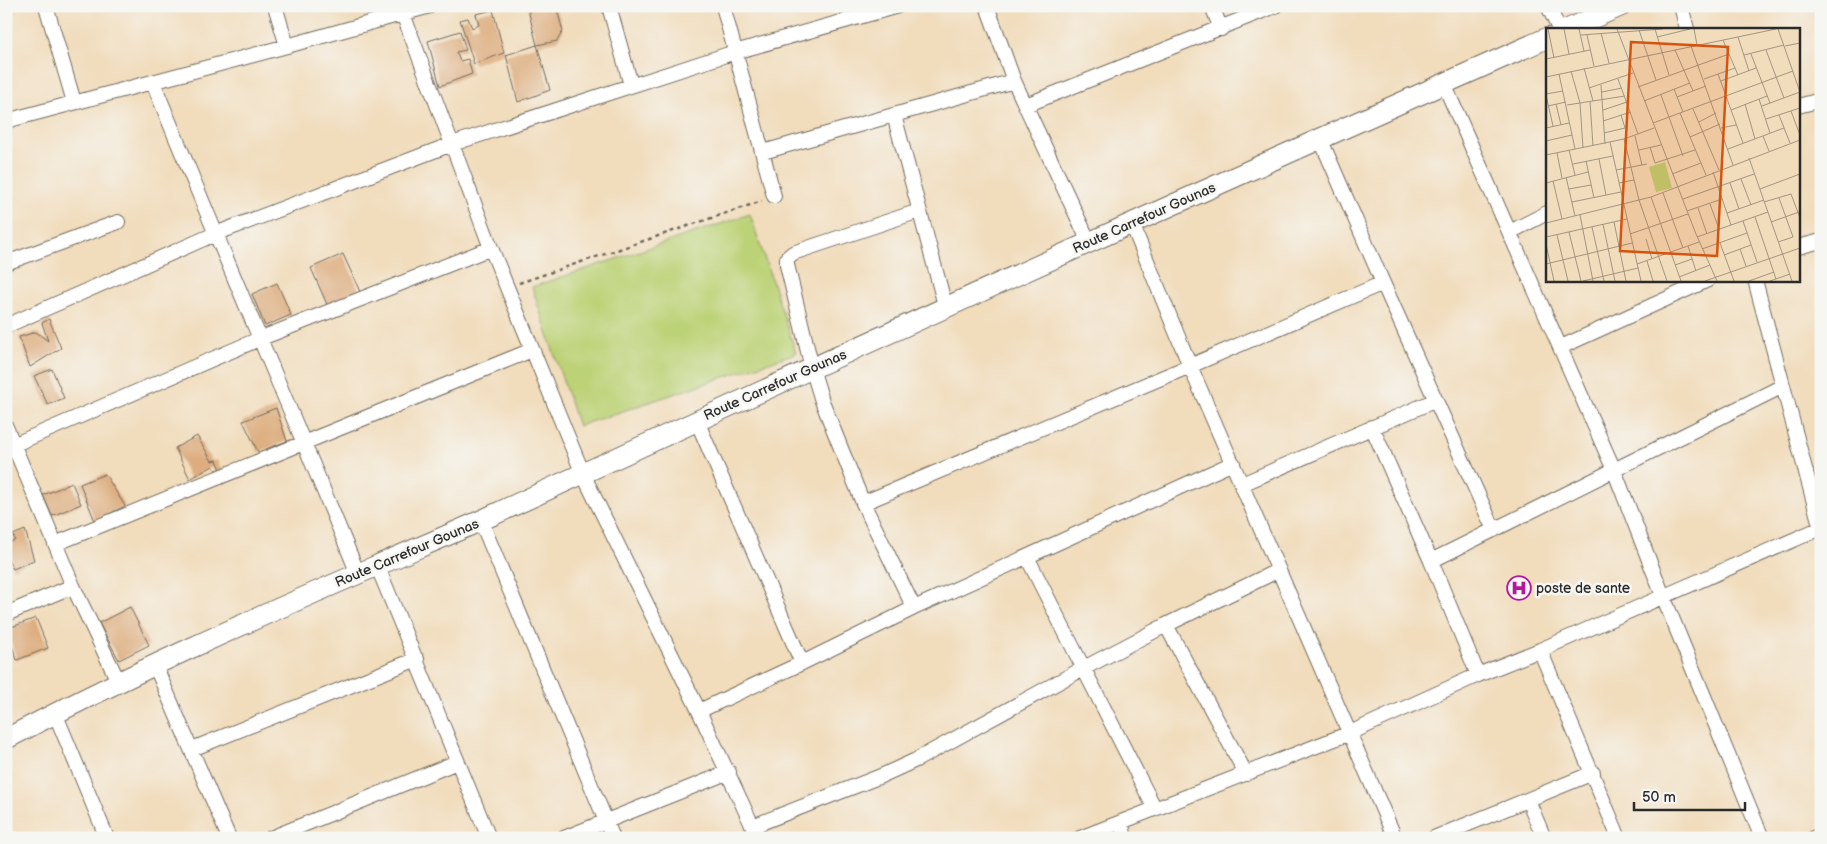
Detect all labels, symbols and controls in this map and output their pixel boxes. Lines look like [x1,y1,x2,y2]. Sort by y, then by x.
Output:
inset map [1546,28,1800,281]
street label: Route Carrefour Gounas [1070,179,1218,257]
street label: Route Carrefour Gounas [701,346,849,424]
street label: Route Carrefour Gounas [333,515,482,591]
hospital icon: poste de sante [1506,575,1532,601]
place label: poste de sante [1536,580,1630,597]
scale bar [1634,779,1746,811]
text: 50 m [1642,788,1676,807]

